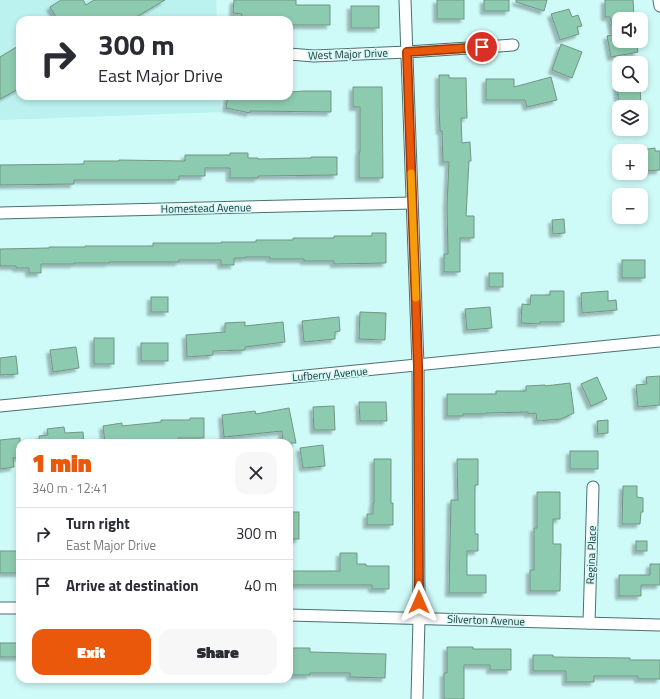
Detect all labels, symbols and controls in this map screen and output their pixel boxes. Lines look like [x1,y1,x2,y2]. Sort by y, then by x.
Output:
map controls [612,12,648,224]
button: sound [612,12,648,48]
text: 300 m [98,23,175,66]
pin [465,30,499,64]
icon: right [32,32,84,84]
icon: arrive [471,36,493,58]
street label: West Major Drive [308,45,389,63]
button: search [612,56,648,92]
text: East Major Drive [98,62,223,89]
button: layers [612,100,648,136]
button: + [612,144,648,180]
button: − [612,188,648,224]
street label: Homestead Avenue [161,199,252,217]
street label: Lufberry Avenue [292,363,369,385]
text: 1 min [32,445,92,481]
button: close [235,452,277,494]
text: 340 m · 12:41 [32,478,108,498]
text: Turn right [66,512,130,535]
text: 300 m [236,522,277,545]
icon: right [32,523,54,545]
street label: Regina Place [582,525,600,585]
text: East Major Drive [66,535,156,555]
text: Arrive at destination [66,574,199,597]
text: 40 m [244,574,277,597]
icon: arrive [32,575,54,597]
position arrow [398,581,440,623]
street label: Silverton Avenue [447,611,526,629]
button: Exit [32,629,151,675]
button: Share [159,629,277,675]

